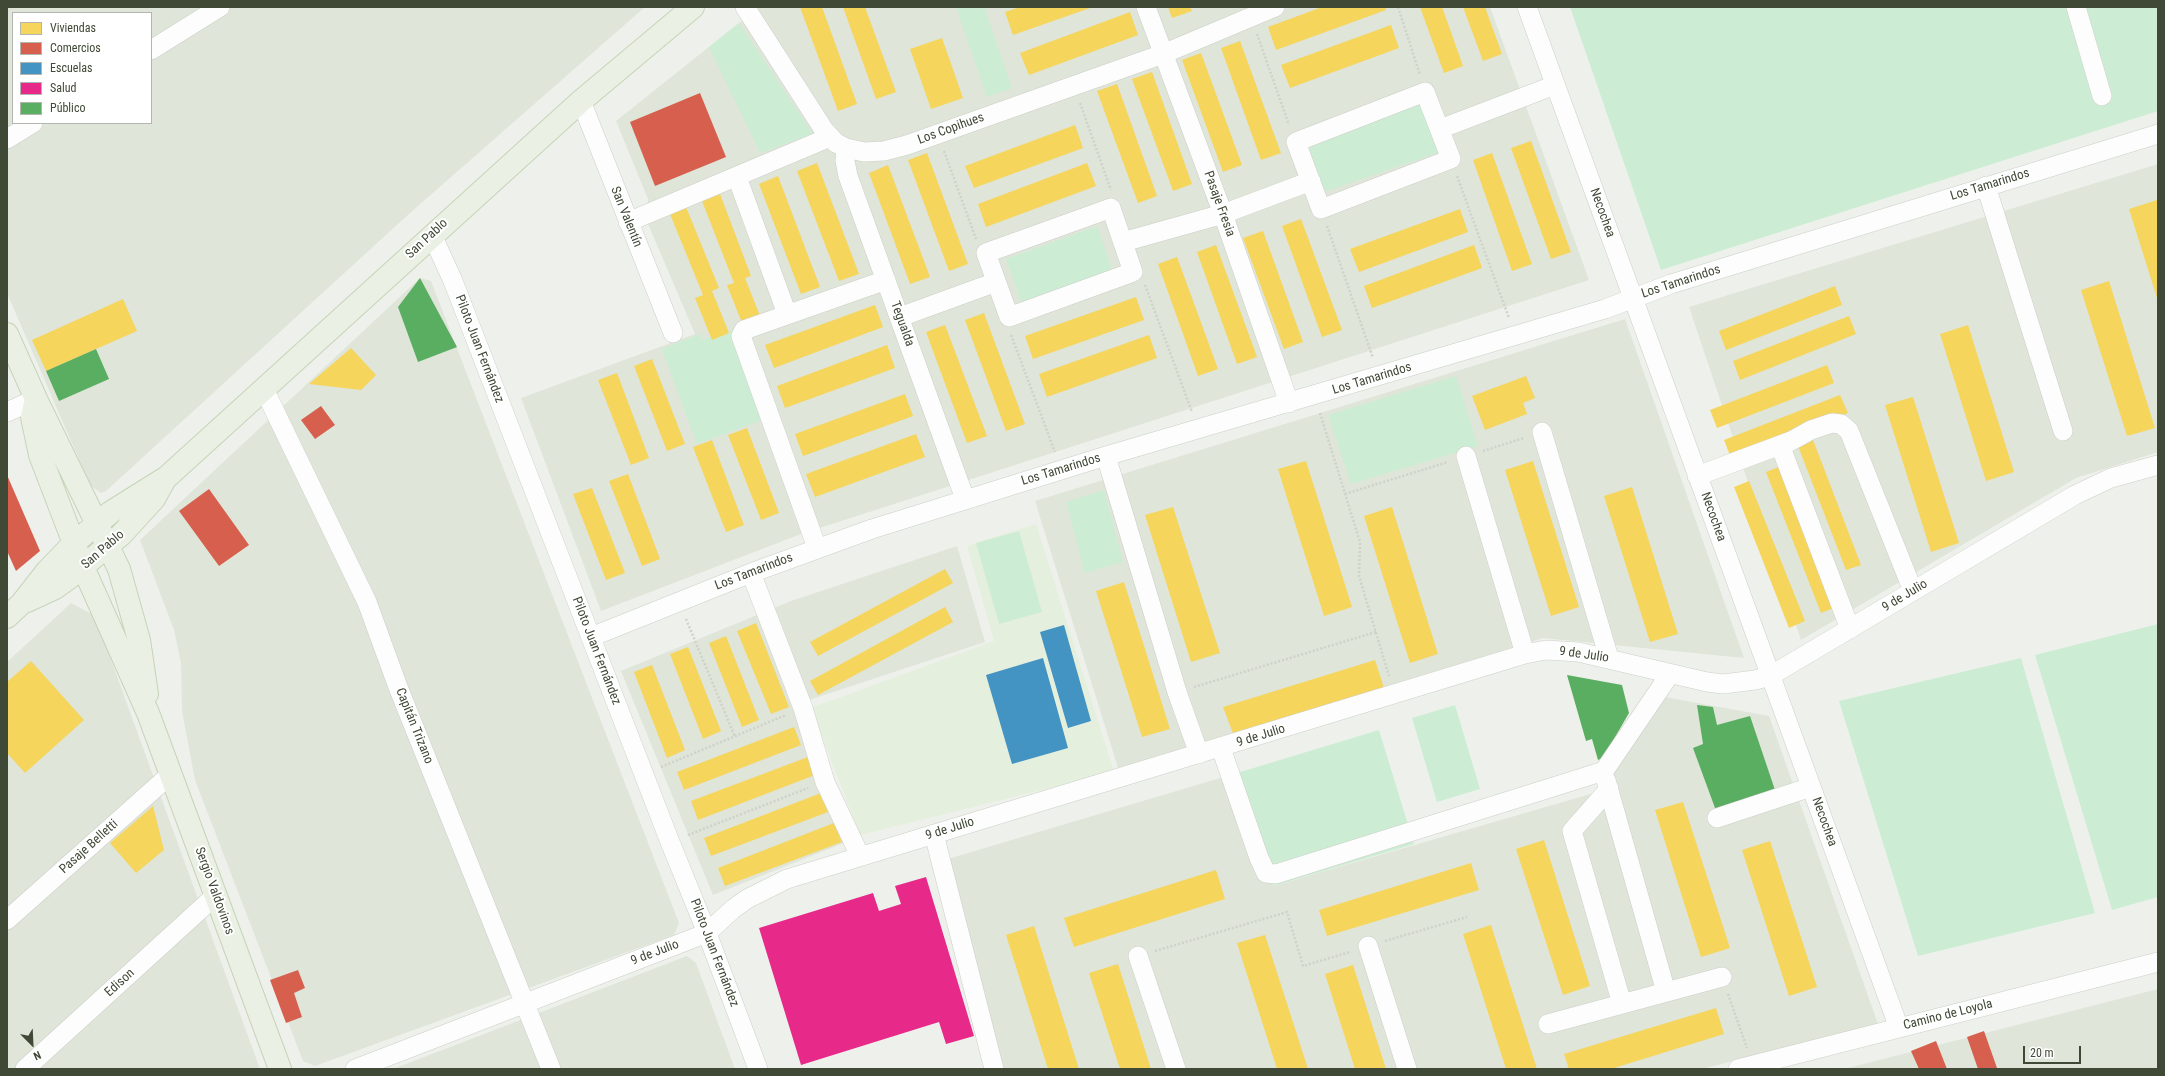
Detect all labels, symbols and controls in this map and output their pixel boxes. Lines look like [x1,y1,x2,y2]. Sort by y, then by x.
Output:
legend [12,12,152,124]
text: Viviendas [50,21,96,35]
text: Comercios [50,41,101,55]
text: Escuelas [50,61,92,75]
text: Salud [50,81,76,95]
text: Público [50,101,85,115]
street label: Los Copihues [916,110,986,148]
street label: Los Tamarindos [1948,166,2032,204]
street label: Pasaje Fresia [1200,169,1238,239]
street label: San Valentín [607,184,645,250]
street label: Necochea [1586,186,1618,240]
street label: San Pablo [403,216,451,262]
street label: Los Tamarindos [1640,262,1722,302]
street label: Piloto Juan Fernández [451,293,507,405]
street label: Tegualda [887,299,917,349]
street label: Los Tamarindos [1330,360,1414,398]
street label: Los Tamarindos [1019,451,1103,489]
street label: Necochea [1697,490,1729,544]
street label: San Pablo [78,527,128,573]
street label: Los Tamarindos [713,550,795,594]
street label: 9 de Julio [1880,576,1930,616]
street label: Piloto Juan Fernández [568,595,624,707]
street label: 9 de Julio [1558,644,1610,666]
street label: Capitán Trizano [392,686,436,766]
street label: 9 de Julio [1235,721,1287,751]
street label: Necochea [1808,795,1840,849]
street label: 9 de Julio [924,814,976,844]
street label: Pasaje Belletti [56,817,122,877]
street label: Sergio Valdovinos [191,845,237,937]
street label: Piloto Juan Fernández [686,897,742,1009]
street label: 9 de Julio [629,937,681,969]
street label: Edison [102,966,138,1000]
street label: Camino de Loyola [1902,996,1994,1034]
north arrow [12,1024,52,1064]
scale bar [2025,1038,2083,1064]
text: 20 m [2030,1046,2054,1060]
text: N [31,1048,43,1063]

